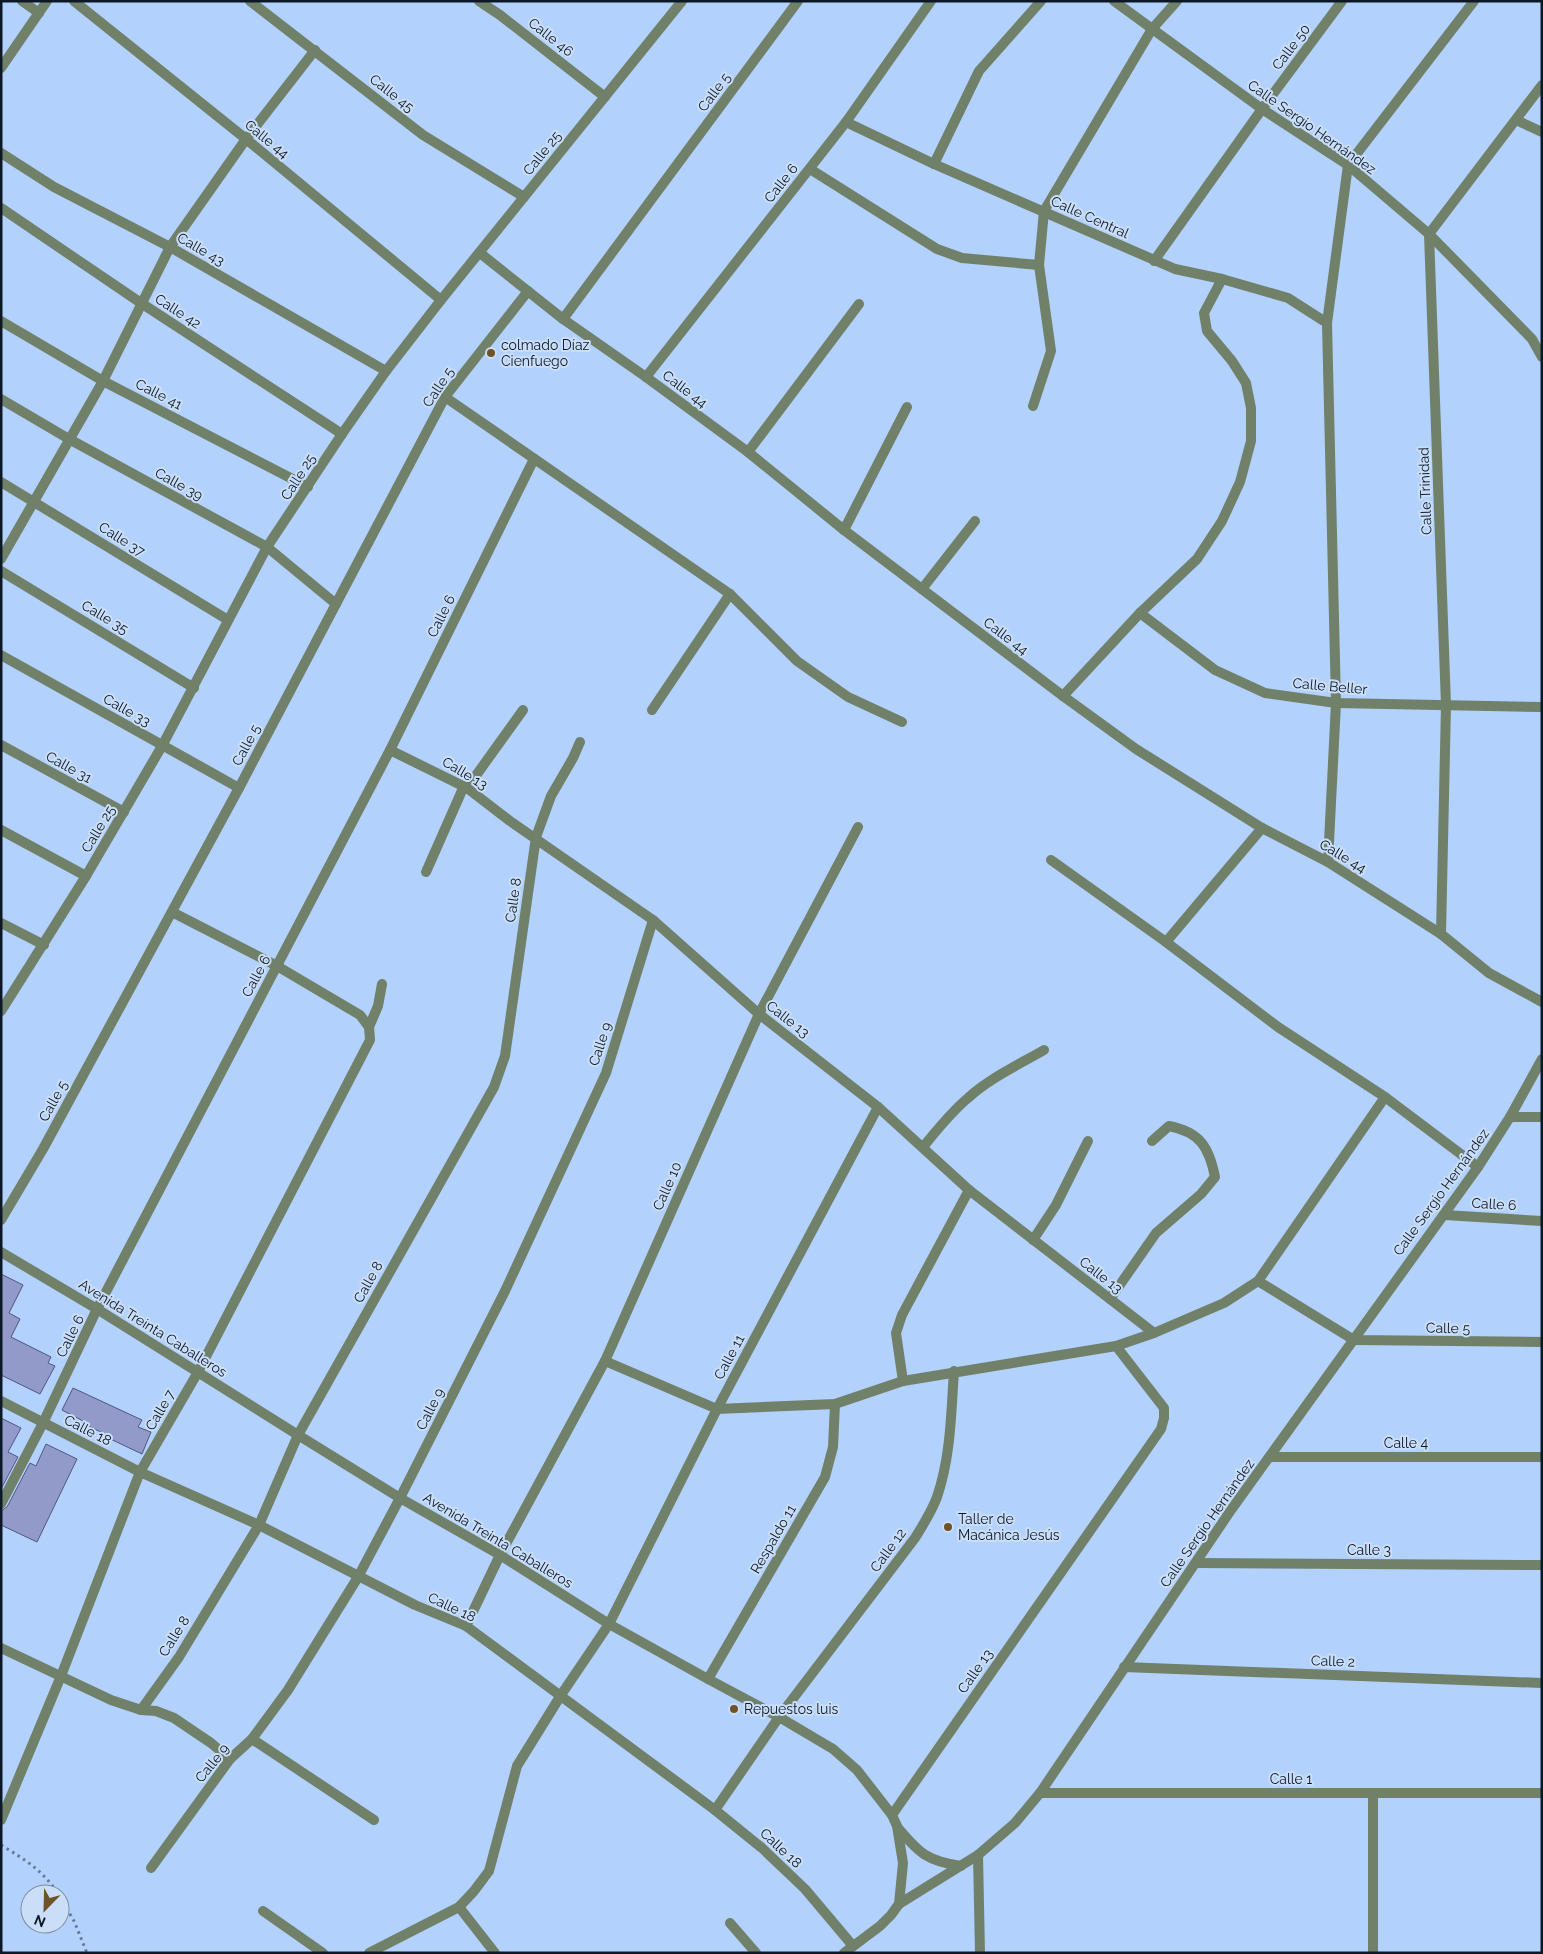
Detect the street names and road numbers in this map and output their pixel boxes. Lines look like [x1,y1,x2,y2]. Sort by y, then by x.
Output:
street label: Calle 46 [525,14,577,60]
street label: Calle 50 [1269,21,1313,73]
street label: Calle 5 [694,69,734,114]
street label: Calle 45 [367,71,418,116]
street label: Calle Sergio Hernández [1245,77,1379,177]
street label: Calle 44 [242,116,292,162]
street label: Calle 25 [520,128,565,178]
street label: Calle 6 [761,160,801,206]
street label: Calle Central [1049,193,1132,241]
street label: Calle 43 [175,229,227,269]
street label: Calle 42 [152,290,204,332]
street label: Calle 5 [419,364,457,410]
street label: Calle 44 [659,367,711,411]
street label: Calle 41 [133,375,185,413]
street label: Calle Trinidad [1415,447,1435,535]
street label: Calle 25 [277,451,319,503]
street label: Calle 39 [152,464,206,504]
street label: Calle 37 [96,519,149,560]
street label: Calle 6 [424,592,458,640]
street label: Calle 35 [79,597,132,637]
street label: Calle 44 [980,614,1032,658]
street label: Calle Beller [1292,675,1368,697]
street label: Calle 33 [101,690,153,730]
street label: Calle 5 [229,721,264,768]
street label: Calle 31 [43,748,95,786]
street label: Calle 13 [439,753,491,793]
street label: Calle 25 [78,802,118,855]
street label: Calle 44 [1317,836,1370,876]
street label: Calle 8 [502,877,524,923]
street label: Calle 6 [238,952,274,1000]
street label: Calle 13 [763,997,813,1041]
street label: Calle 9 [585,1020,615,1068]
street label: Calle 5 [35,1077,71,1124]
street label: Calle Sergio Hernández [1390,1125,1492,1258]
street label: Calle 10 [649,1159,685,1213]
street label: Calle 6 [1471,1195,1517,1213]
street label: Calle 13 [1076,1253,1126,1297]
street label: Calle 8 [350,1258,386,1306]
street label: Avenida Treinta Caballeros [76,1276,230,1380]
street label: Calle 6 [53,1312,87,1360]
street label: Calle 5 [1426,1320,1471,1336]
street label: Calle 11 [711,1332,747,1382]
street label: Calle 9 [413,1385,447,1433]
street label: Calle 7 [142,1386,178,1433]
street label: Calle 18 [62,1411,114,1449]
street label: Calle 4 [1384,1435,1428,1451]
street label: Calle Sergio Hernández [1157,1456,1257,1590]
street label: Avenida Treinta Caballeros [420,1489,576,1591]
street label: Respaldo 11 [747,1502,799,1576]
street label: Calle 12 [867,1525,909,1575]
street label: Calle 3 [1347,1542,1391,1558]
street label: Calle 18 [426,1589,478,1625]
street label: Calle 8 [155,1613,193,1659]
street label: Calle 13 [954,1646,996,1696]
street label: Calle 2 [1311,1652,1355,1670]
street label: Calle 9 [192,1741,232,1785]
street label: Calle 1 [1270,1771,1312,1787]
street label: Calle 18 [757,1825,805,1871]

